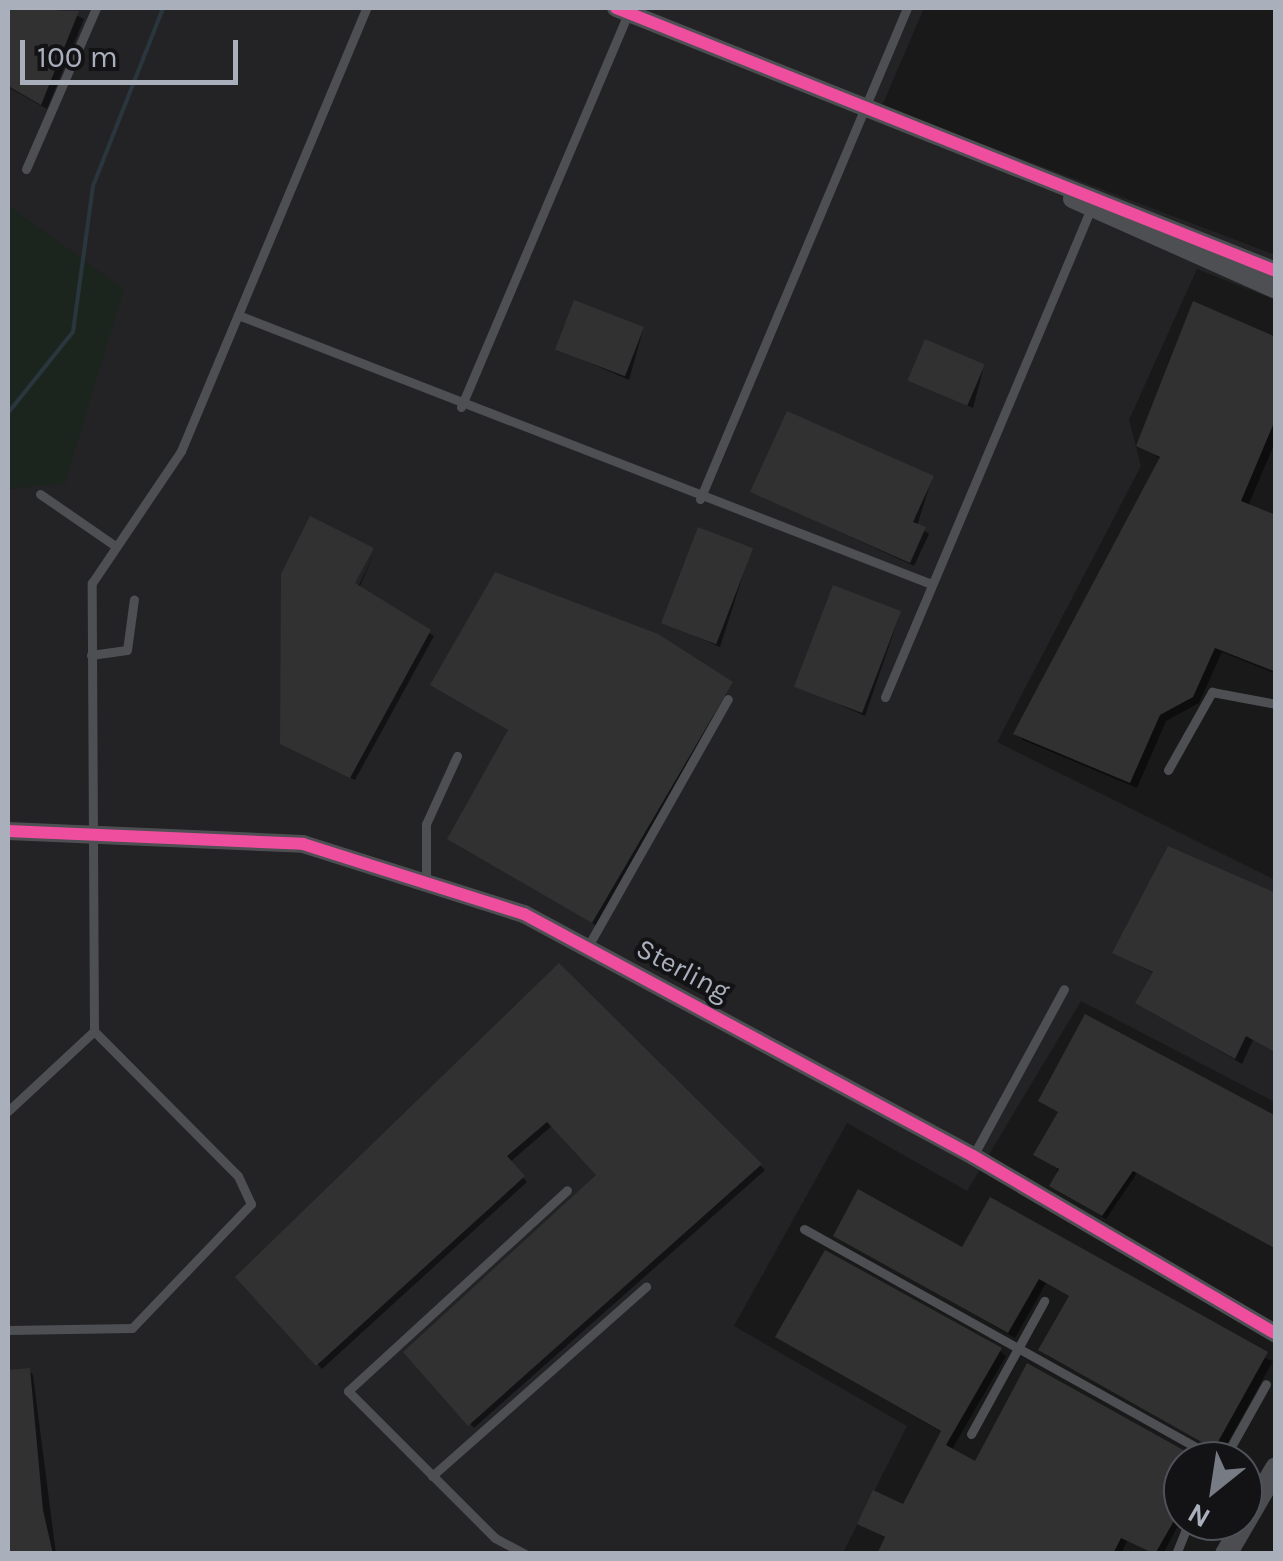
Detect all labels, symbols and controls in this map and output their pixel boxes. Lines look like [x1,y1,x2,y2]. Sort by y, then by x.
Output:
scale bar [25,20,242,82]
text: 100 m [37,39,118,75]
street label: Sterling [631,931,735,1009]
north arrow [1163,1441,1263,1541]
text: N [1182,1496,1216,1535]

